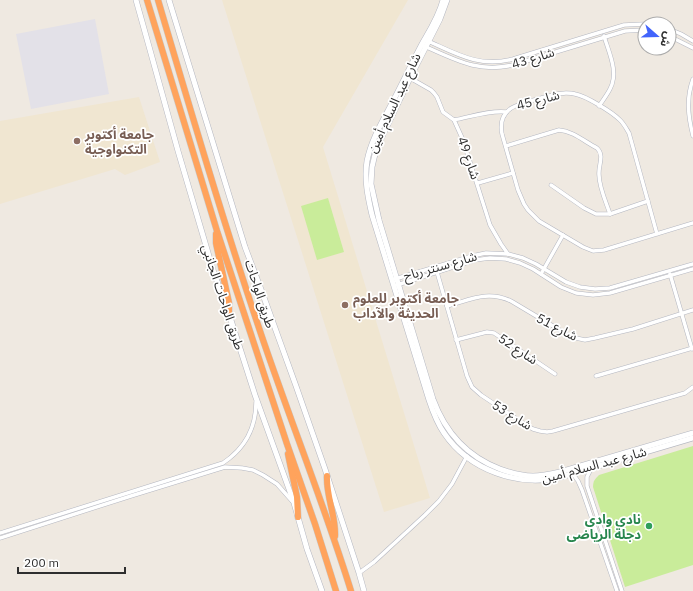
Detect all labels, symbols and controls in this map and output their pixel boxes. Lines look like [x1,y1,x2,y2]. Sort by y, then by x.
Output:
north arrow [637,16,677,56]
text: ش [657,30,676,49]
street label: شارع 43 [509,43,557,74]
street label: شارع عبد السلام أمين [363,50,426,157]
street label: شارع 45 [515,86,562,116]
place label: جامعة أكتوبر التكنواوجية [84,126,154,158]
street label: شارع 49 [452,134,484,182]
marker: جامعة أكتوبر التكنواوجية [72,136,82,146]
street label: طريق الواحات الجانبي [196,242,248,353]
street label: شارع سنتر رباح [401,247,479,287]
street label: طريق الواحات [241,258,279,331]
place label: جامعة أكتوبر للعلوم الحديثة والآداب [353,290,459,322]
marker: جامعة أكتوبر للعلوم الحديثة والآداب [340,300,350,310]
street label: شارع 51 [533,309,580,346]
street label: شارع 52 [494,330,541,370]
street label: شارع 53 [488,396,535,436]
street label: شارع عبد السلام أمين [540,443,649,489]
place label: نادي وادى دجلة الرياضى [567,511,641,543]
marker: نادي وادى دجلة الرياضى [644,521,654,531]
scale bar [18,549,125,575]
text: 200 m [24,555,59,570]

